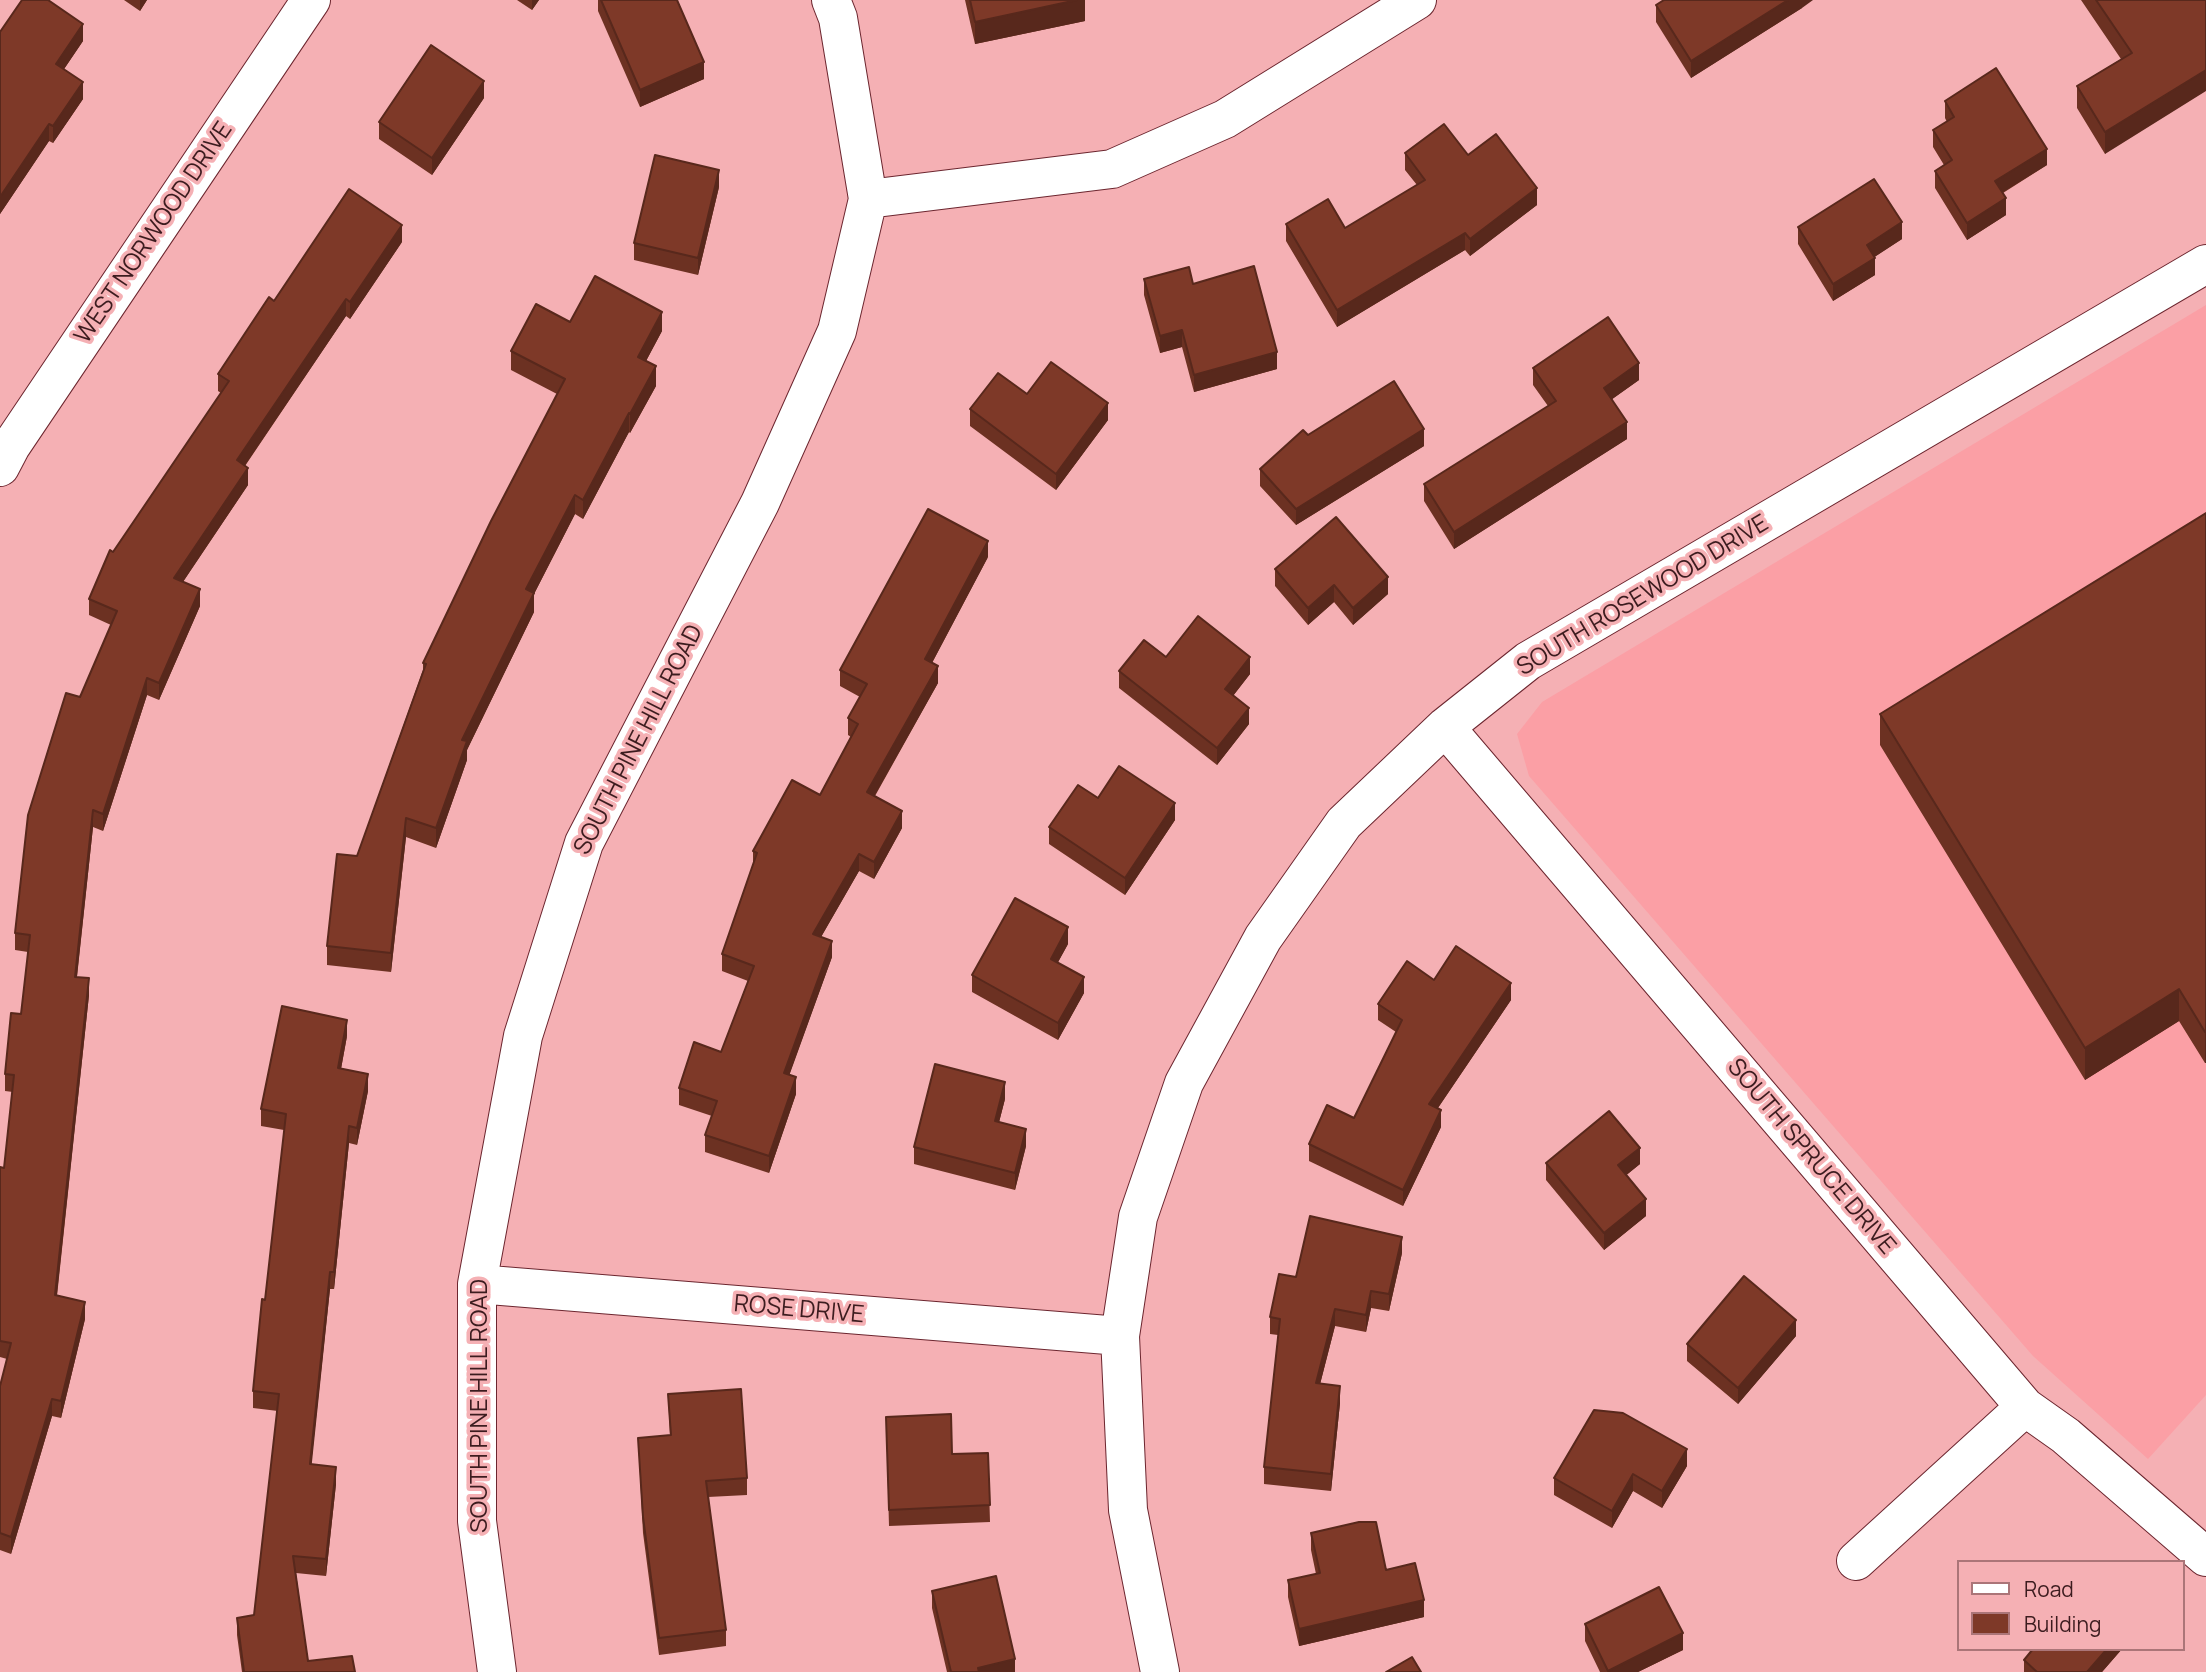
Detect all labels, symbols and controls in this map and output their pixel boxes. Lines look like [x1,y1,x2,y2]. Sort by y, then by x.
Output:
street label: WEST NORWOOD DRIVE [69,117,239,349]
street label: SOUTH ROSEWOOD DRIVE [1512,509,1774,683]
street label: SOUTH PINE HILL ROAD [568,620,710,860]
street label: SOUTH SPRUCE DRIVE [1721,1053,1901,1261]
street label: SOUTH PINE HILL ROAD [466,1279,494,1533]
street label: ROSE DRIVE [733,1290,865,1330]
legend [1958,1560,2185,1651]
text: Road [2024,1575,2074,1603]
text: Building [2024,1610,2101,1638]

